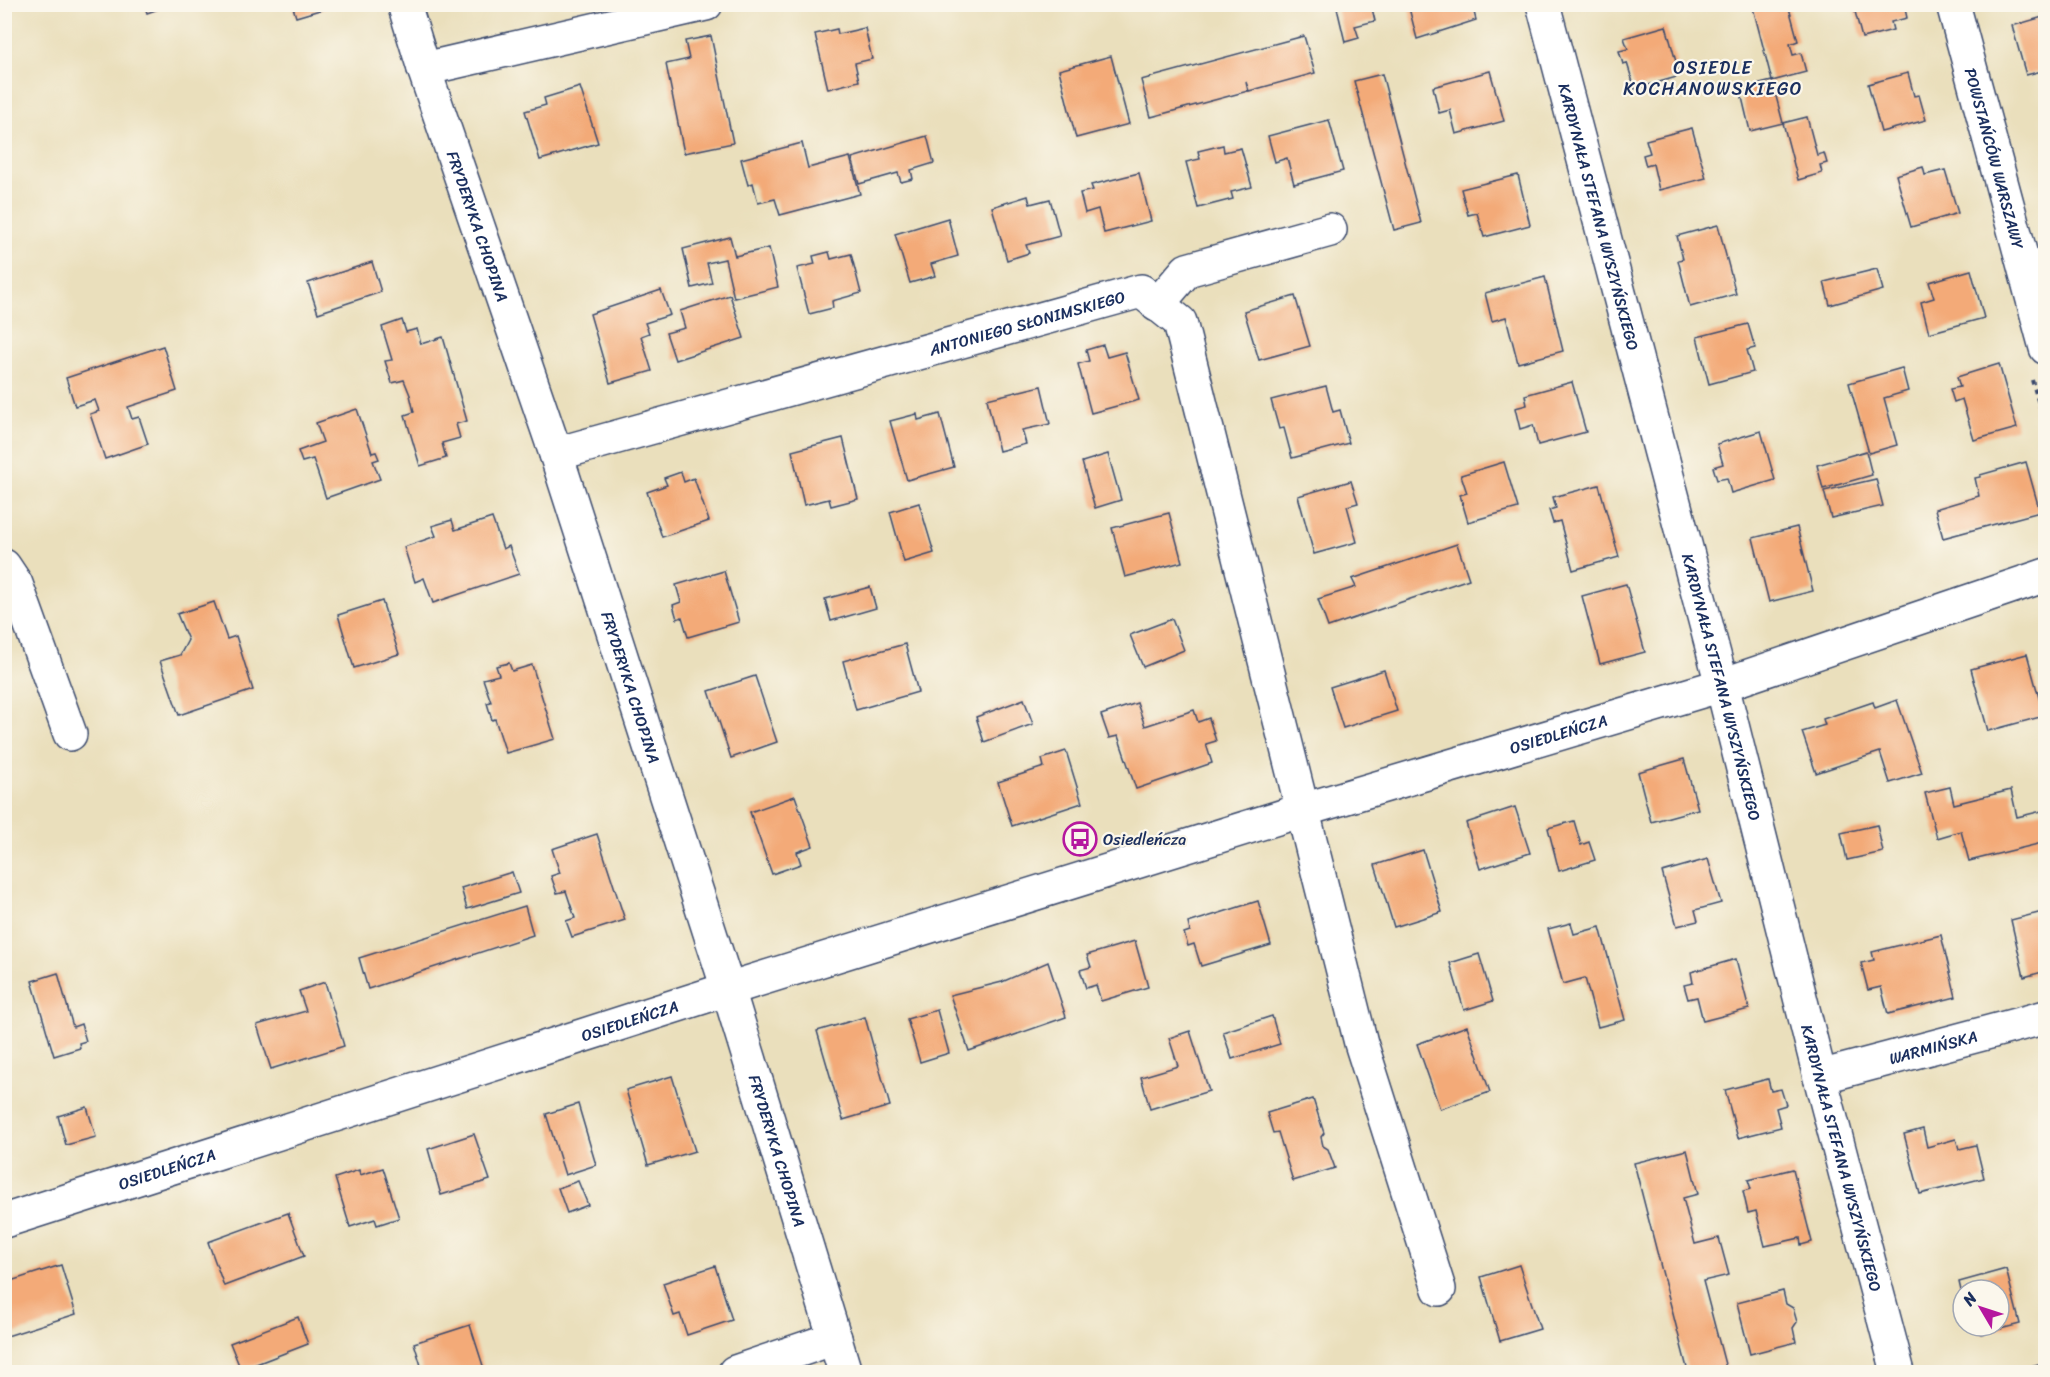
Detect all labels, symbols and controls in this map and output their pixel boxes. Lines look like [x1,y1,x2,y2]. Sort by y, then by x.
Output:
district label: OSIEDLE KOCHANOWSKIEGO [1623,52,1803,105]
street label: POWSTAŃCÓW WARSZAWY [1956,64,2033,253]
street label: KARDYNAŁA STEFANA WYSZYŃSKIEGO [1550,80,1648,354]
street label: FRYDERYKA CHOPINA [438,147,517,306]
street label: ANTONIEGO SŁONIMSKIEGO [925,282,1128,364]
street label: KARDYNAŁA STEFANA WYSZYŃSKIEGO [1673,550,1770,824]
street label: FRYDERYKA CHOPINA [593,608,669,767]
street label: OSIEDLEŃCZA [1506,705,1611,762]
bus stop icon: Osiedleńcza [1062,821,1098,857]
place label: Osiedleńcza [1103,825,1186,854]
street label: OSIEDLEŃCZA [577,991,682,1050]
street label: KARDYNAŁA STEFANA WYSZYŃSKIEGO [1793,1021,1891,1295]
street label: WARMIŃSKA [1886,1021,1981,1073]
street label: FRYDERYKA CHOPINA [740,1071,814,1231]
street label: OSIEDLEŃCZA [114,1140,219,1198]
north arrow [1951,1278,2011,1338]
text: N [1954,1285,1985,1313]

